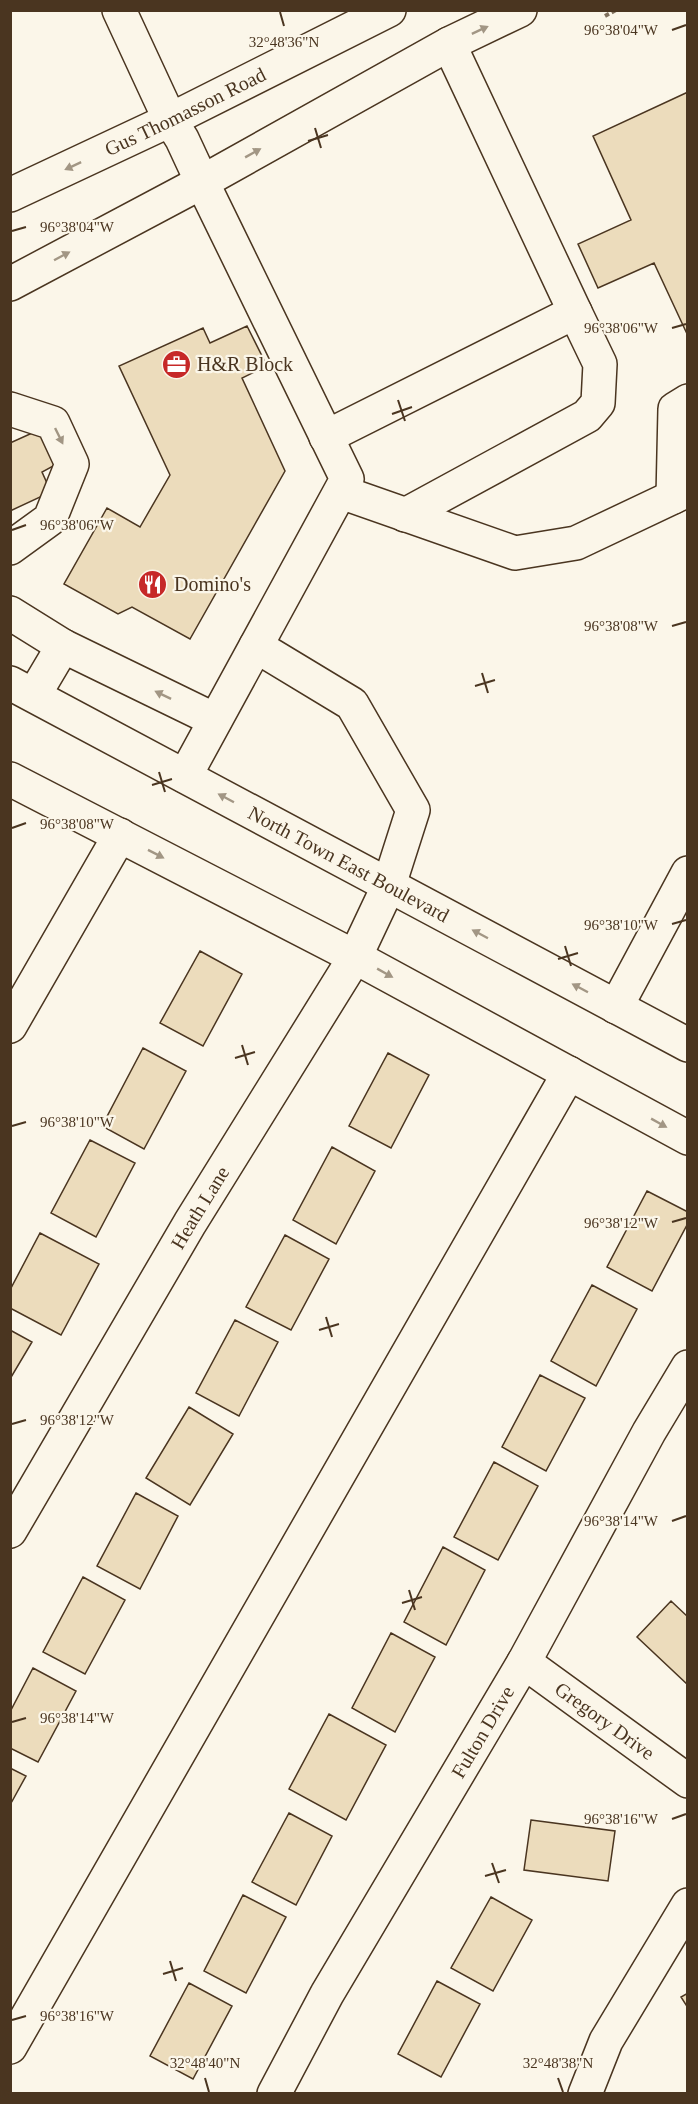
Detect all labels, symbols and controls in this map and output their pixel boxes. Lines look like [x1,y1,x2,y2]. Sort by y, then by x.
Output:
text: 96°38'04"W [584,22,659,38]
one-way arrow [471,25,488,34]
text: 32°48'36"N [249,34,319,50]
street label: Gus Thomasson Road [101,63,269,160]
one-way arrow [245,148,262,158]
one-way arrow [64,161,81,170]
text: 96°38'04"W [40,219,115,235]
one-way arrow [53,252,71,262]
text: 96°38'06"W [584,320,659,336]
office icon: H&R Block [160,348,192,380]
place label: H&R Block [197,353,293,375]
one-way arrow [54,427,63,444]
text: 96°38'06"W [40,517,115,533]
restaurant icon: Domino's [137,568,169,600]
place label: Domino's [174,573,251,595]
text: 96°38'08"W [584,618,659,634]
one-way arrow [154,690,171,699]
one-way arrow [218,793,235,803]
street label: North Town East Boulevard [245,801,453,926]
text: 96°38'08"W [40,816,115,832]
one-way arrow [147,849,164,858]
text: 96°38'10"W [584,917,659,933]
one-way arrow [471,929,488,939]
one-way arrow [376,968,393,978]
one-way arrow [572,983,589,993]
text: 96°38'10"W [40,1114,115,1130]
one-way arrow [651,1118,668,1128]
street label: Heath Lane [166,1162,233,1253]
text: 96°38'12"W [584,1215,659,1231]
text: 96°38'12"W [40,1412,115,1428]
text: 96°38'14"W [584,1513,659,1529]
street label: Gregory Drive [551,1677,659,1764]
street label: Fulton Drive [447,1682,518,1782]
text: 96°38'14"W [40,1710,115,1726]
text: 96°38'16"W [584,1811,659,1827]
text: 96°38'16"W [40,2008,115,2024]
text: 32°48'40"N [170,2055,240,2071]
text: 32°48'38"N [523,2055,593,2071]

